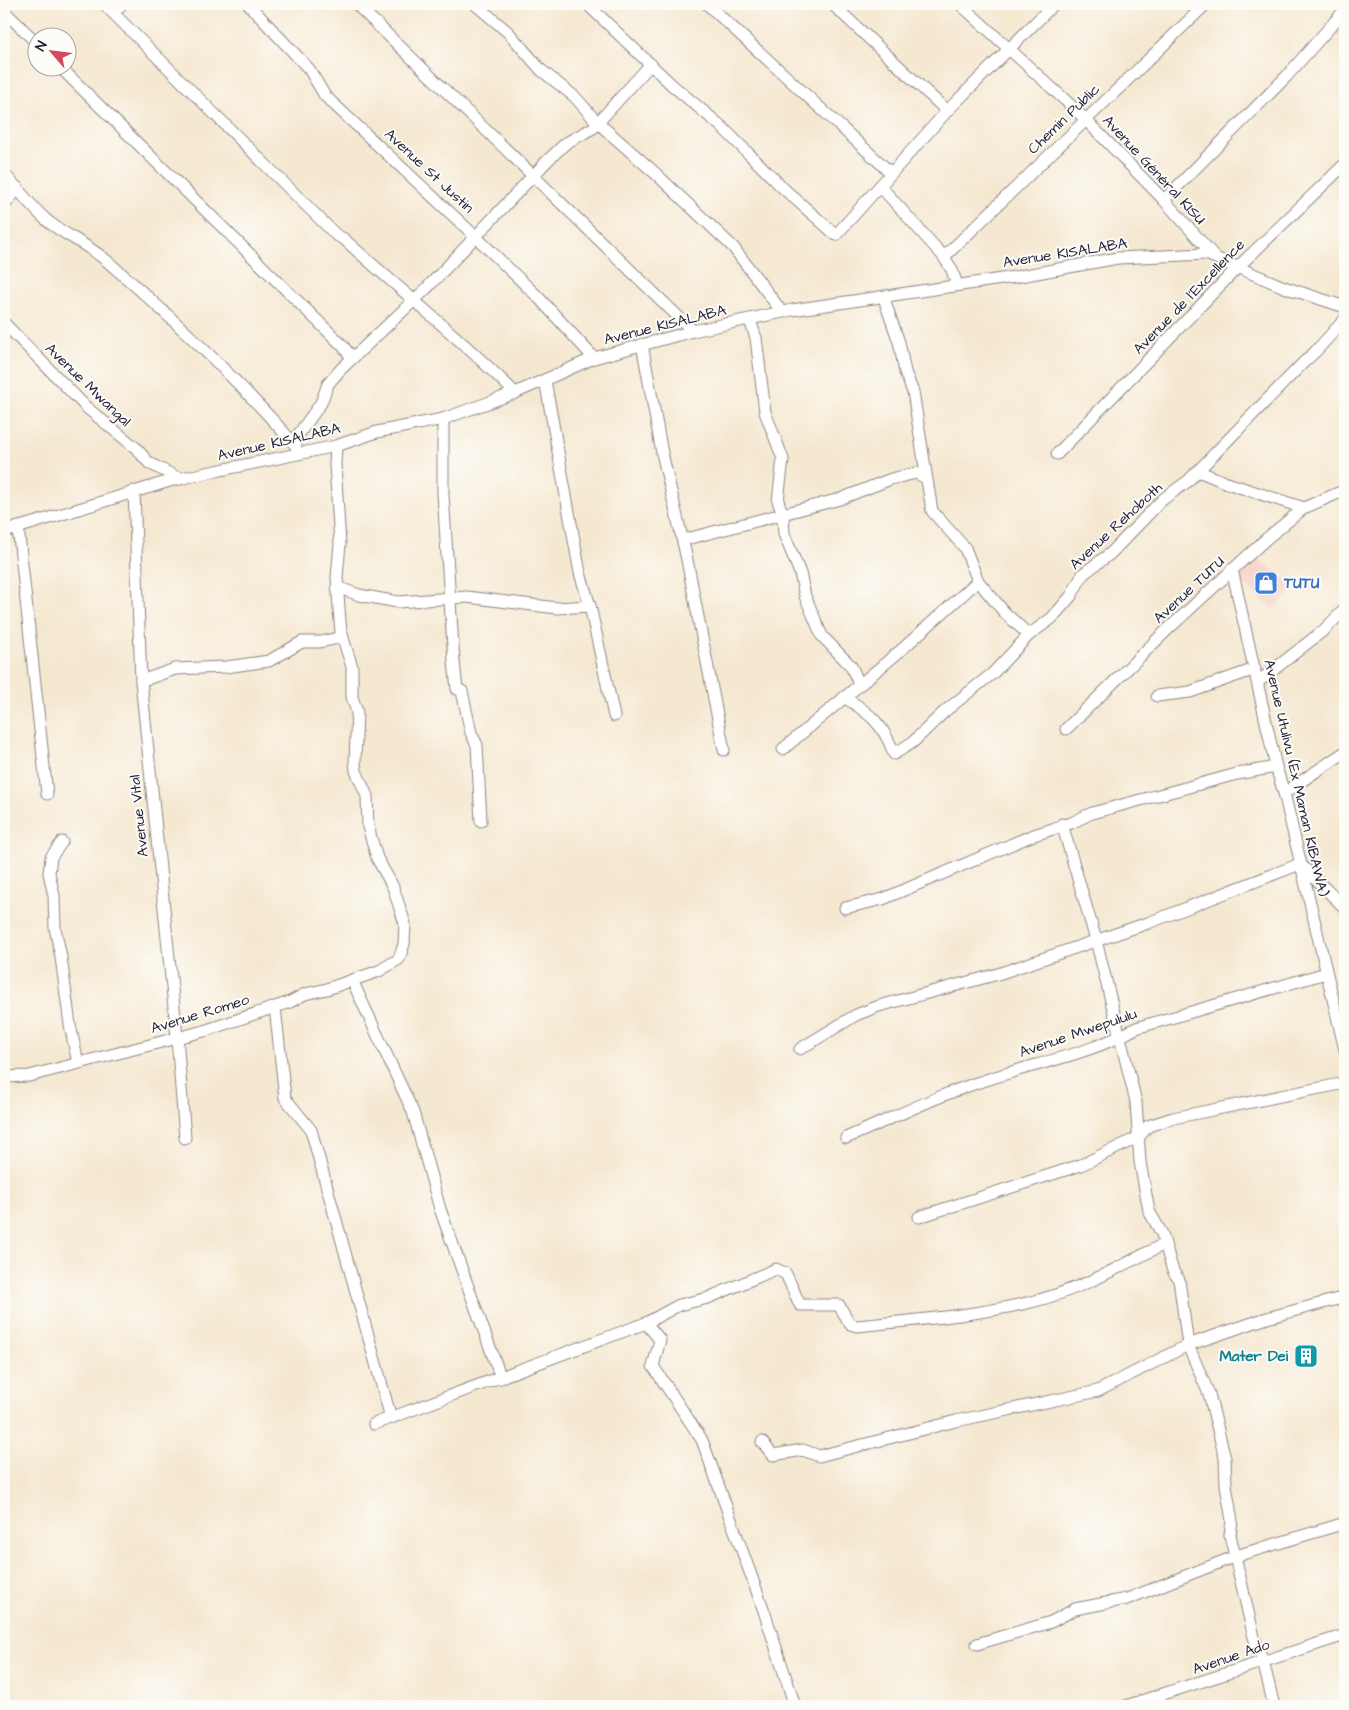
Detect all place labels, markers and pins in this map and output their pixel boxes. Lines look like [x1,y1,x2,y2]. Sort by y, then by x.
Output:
shop icon: TUTU [1253,570,1279,596]
place label: TUTU [1283,573,1320,594]
building icon: Mater Dei [1293,1343,1319,1369]
place label: Mater Dei [1219,1346,1289,1367]

